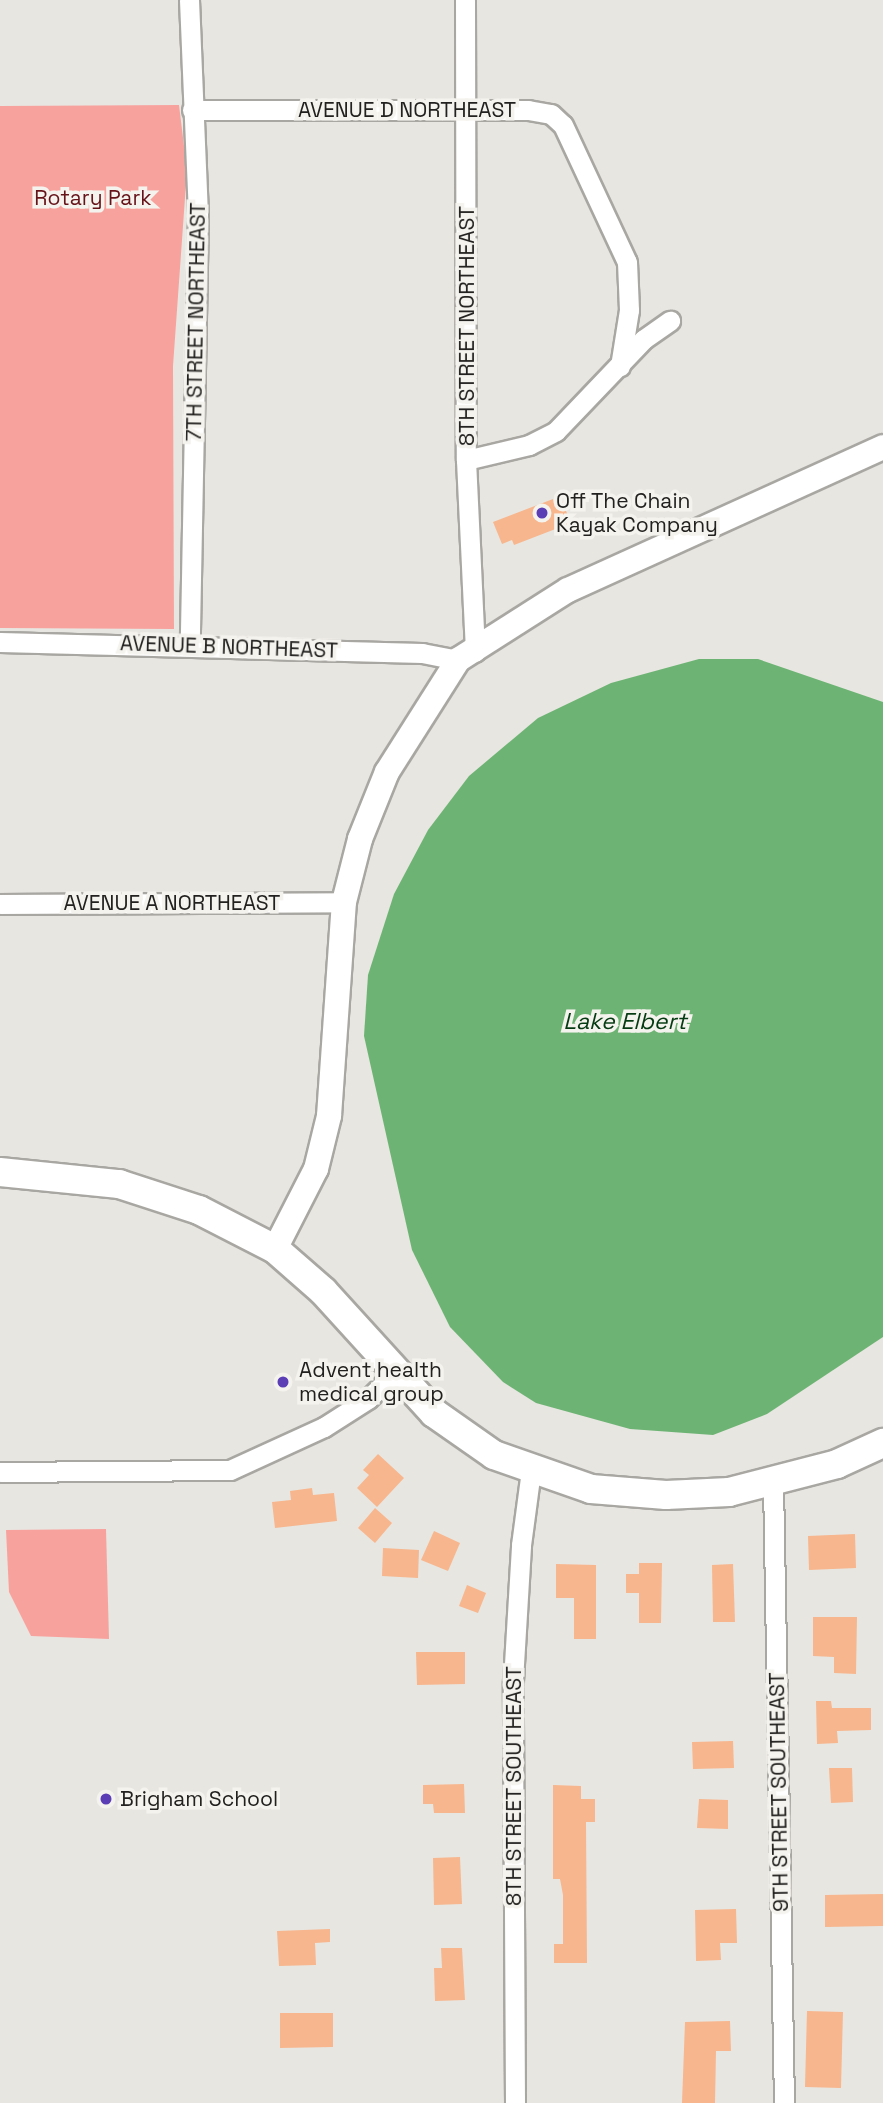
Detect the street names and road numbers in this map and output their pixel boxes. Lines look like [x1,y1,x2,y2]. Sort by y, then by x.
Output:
street label: AVENUE D NORTHEAST [298,97,516,123]
street label: 7TH STREET NORTHEAST [181,202,211,442]
street label: 8TH STREET NORTHEAST [454,206,480,446]
street label: AVENUE B NORTHEAST [120,631,338,663]
street label: AVENUE A NORTHEAST [63,890,281,916]
street label: 8TH STREET SOUTHEAST [501,1666,527,1906]
street label: 9TH STREET SOUTHEAST [764,1672,794,1912]

